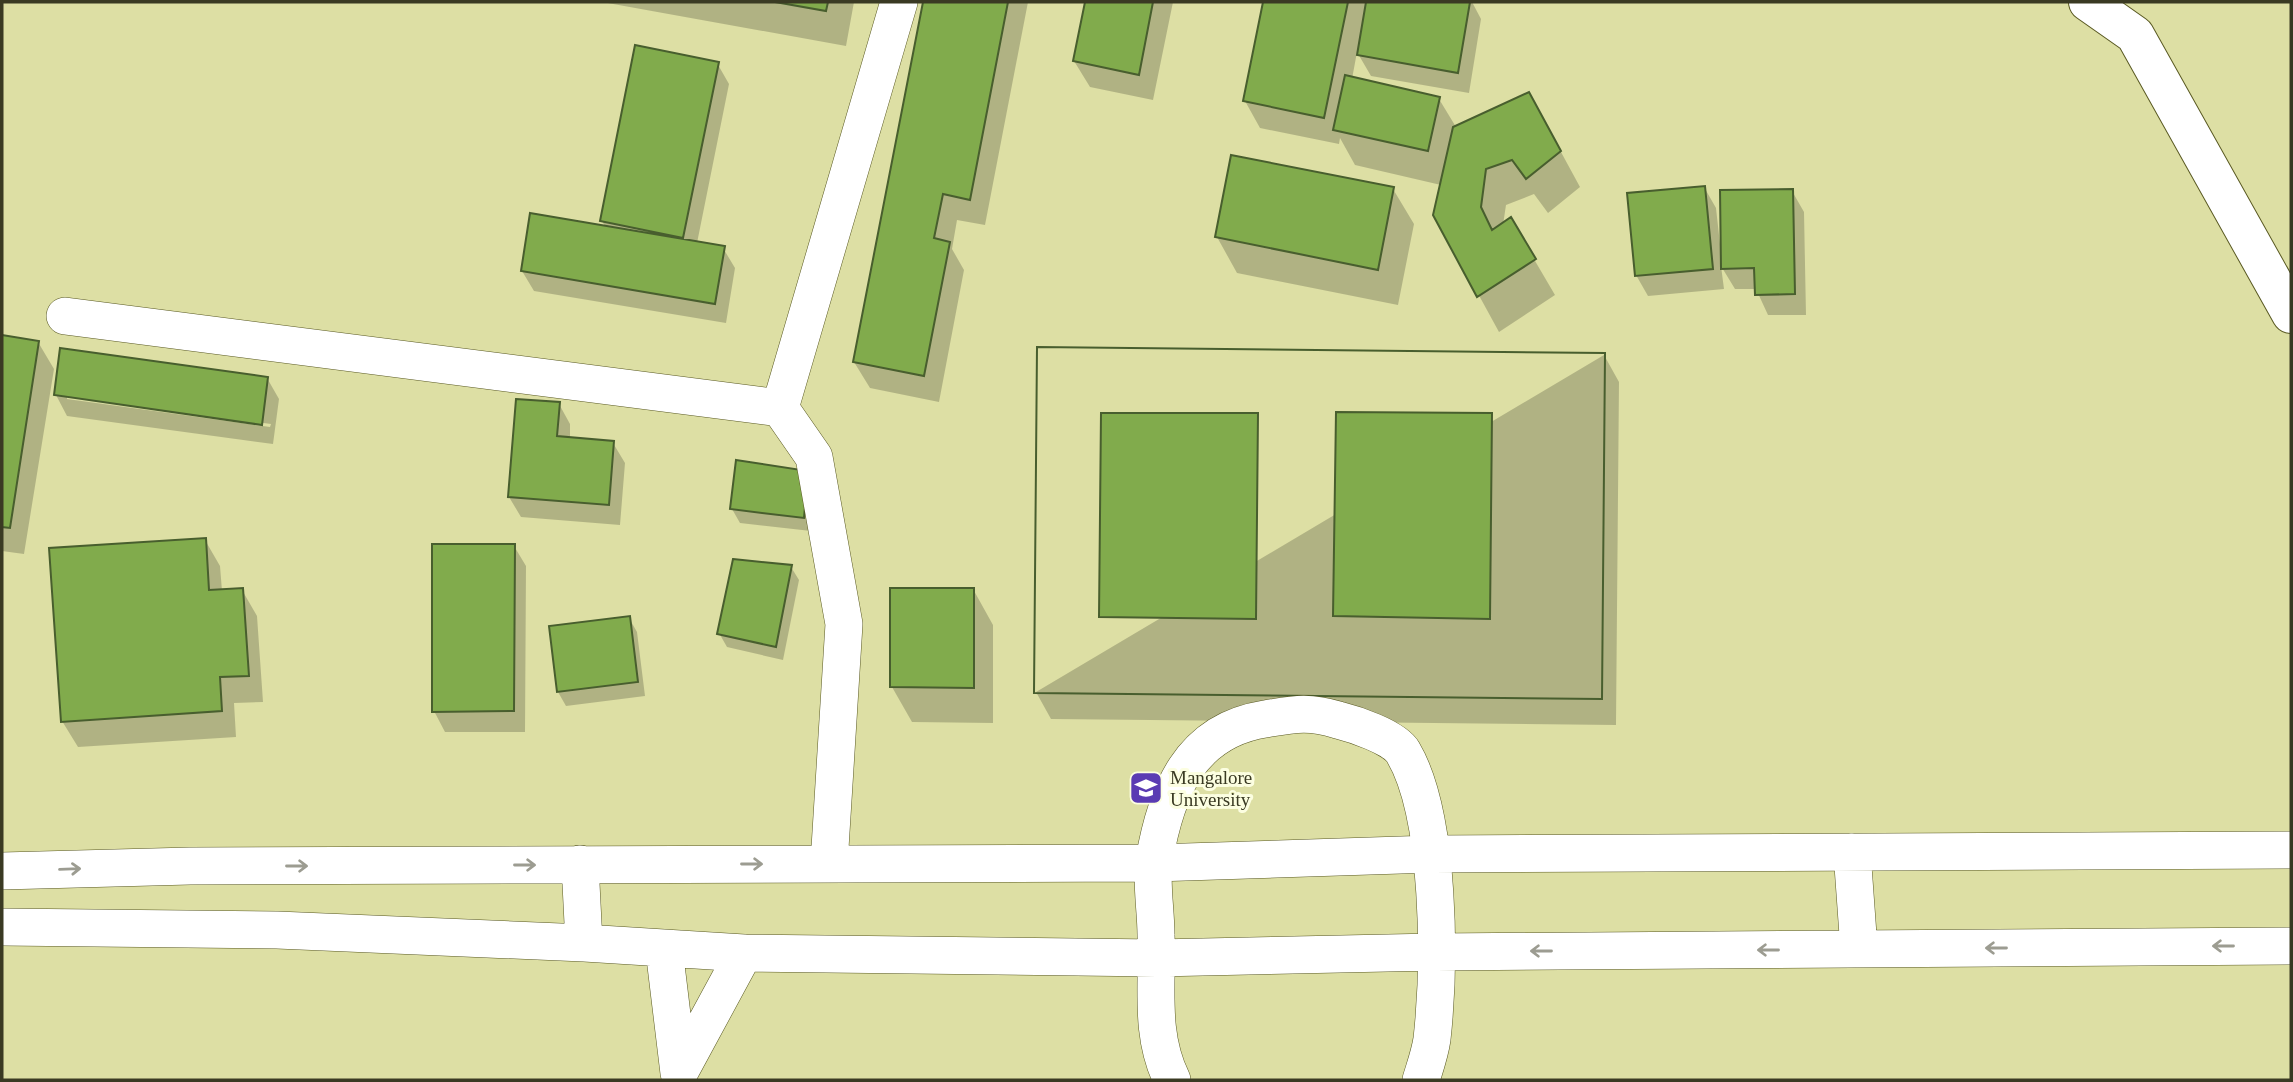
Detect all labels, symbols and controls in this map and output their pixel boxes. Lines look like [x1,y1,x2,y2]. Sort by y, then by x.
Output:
place label: Mangalore University [1170,767,1252,810]
school or university icon: Mangalore University [1127,769,1165,807]
one-way arrow [741,857,764,871]
one-way arrow [513,858,536,872]
one-way arrow [286,859,309,873]
one-way arrow [58,863,81,876]
one-way arrow [2212,939,2235,953]
one-way arrow [1984,941,2007,955]
one-way arrow [1757,943,1780,957]
one-way arrow [1529,944,1552,958]

